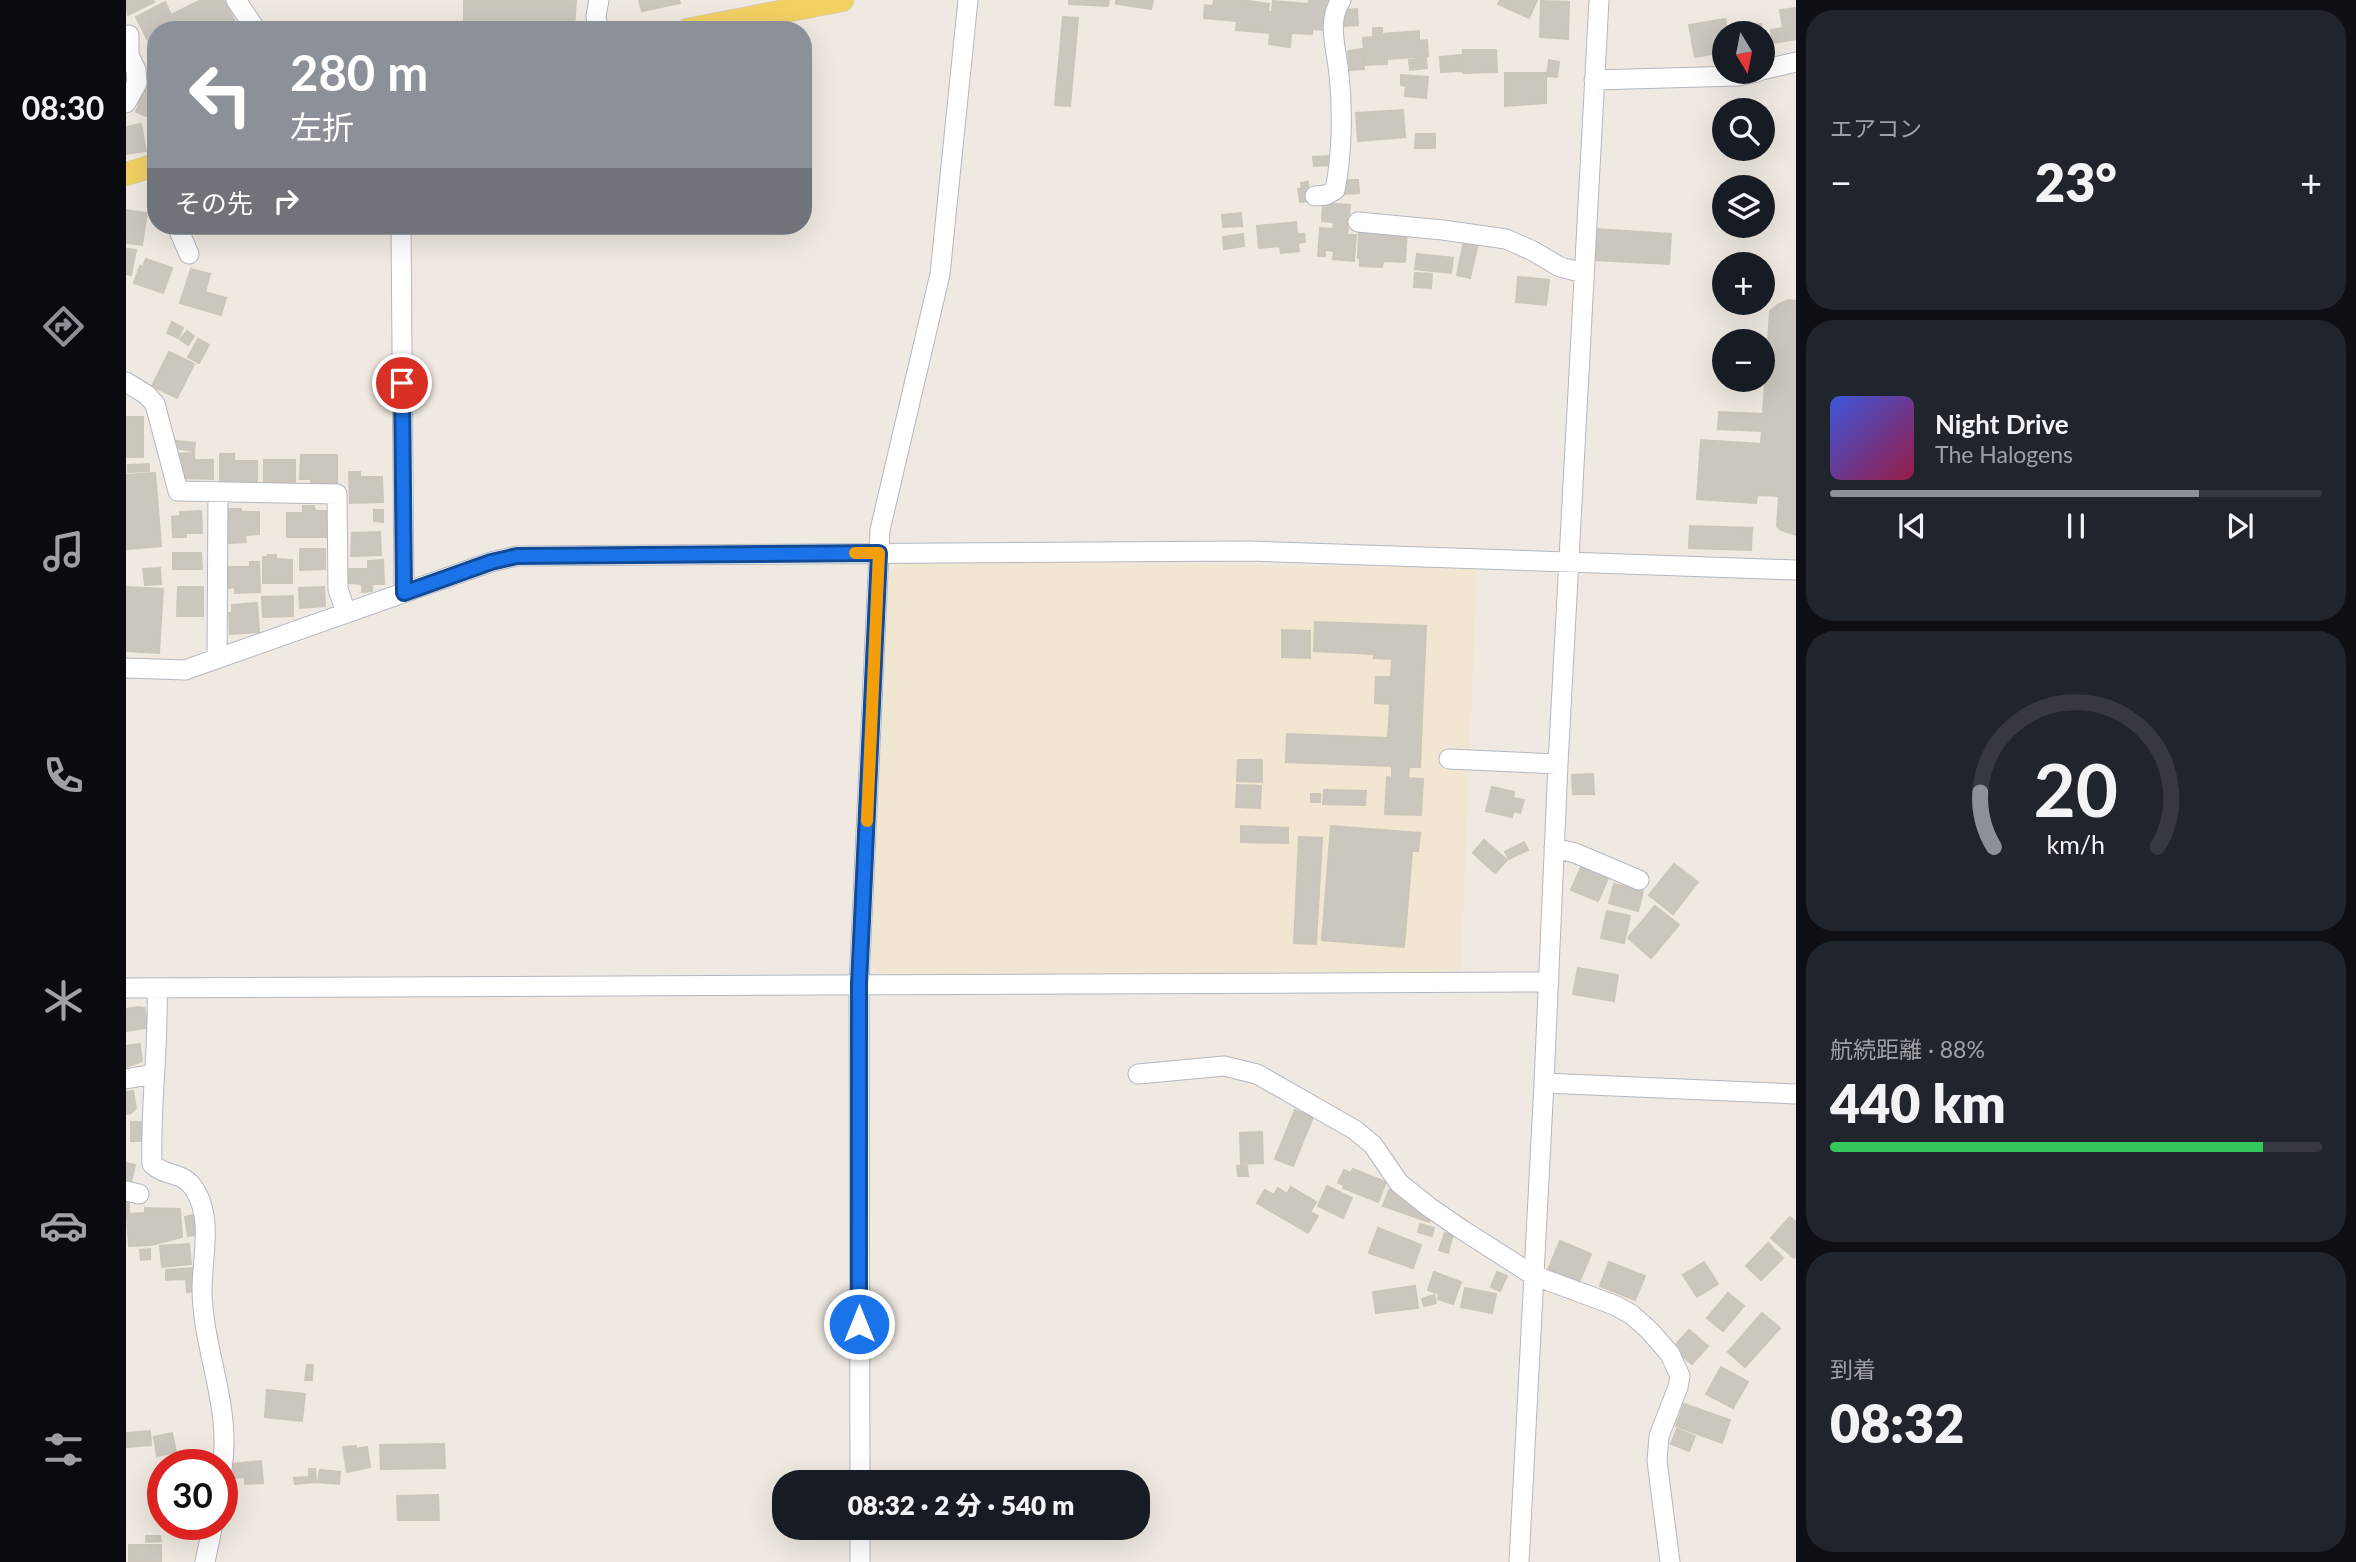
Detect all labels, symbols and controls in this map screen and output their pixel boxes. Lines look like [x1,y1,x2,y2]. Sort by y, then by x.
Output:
north arrow [1712,21,1774,84]
map controls [1712,21,1775,392]
text: 280 m [290,43,428,101]
icon: left [175,49,266,140]
text: 08:30 [22,88,104,127]
button: search [1712,98,1775,161]
text: 左折 [290,107,354,146]
text: エアコン [1830,114,1922,142]
text: 23° [2035,151,2117,213]
text: − [1830,159,1852,205]
text: + [2300,159,2322,205]
button: layers [1712,175,1775,238]
icon: right [267,182,305,220]
text: その先 [175,187,253,219]
button: + [1712,252,1775,315]
icon: directions [39,302,88,351]
button: − [1712,329,1775,392]
pin [372,353,432,413]
icon: arrive [383,364,421,402]
text: Night Drive [1935,408,2069,440]
text: The Halogens [1935,440,2073,468]
icon: previous [1893,507,1931,545]
icon: pause [2057,507,2095,545]
icon: next [2221,507,2259,545]
icon: music [39,527,88,576]
text: 20 [2034,745,2118,833]
icon: phone [39,751,88,800]
text: km/h [2047,829,2105,859]
icon: climate [39,976,88,1025]
text: 航続距離 · 88% [1830,1035,1985,1063]
text: 440 km [1830,1072,2006,1134]
icon: car [39,1201,88,1250]
position arrow [822,1287,896,1361]
text: 到着 [1830,1355,1876,1383]
text: 08:32 [1830,1392,1964,1454]
icon: filters [39,1425,88,1474]
speed limit sign: 30 [147,1449,238,1540]
text: 08:32 · 2 分 · 540 m [848,1489,1074,1521]

